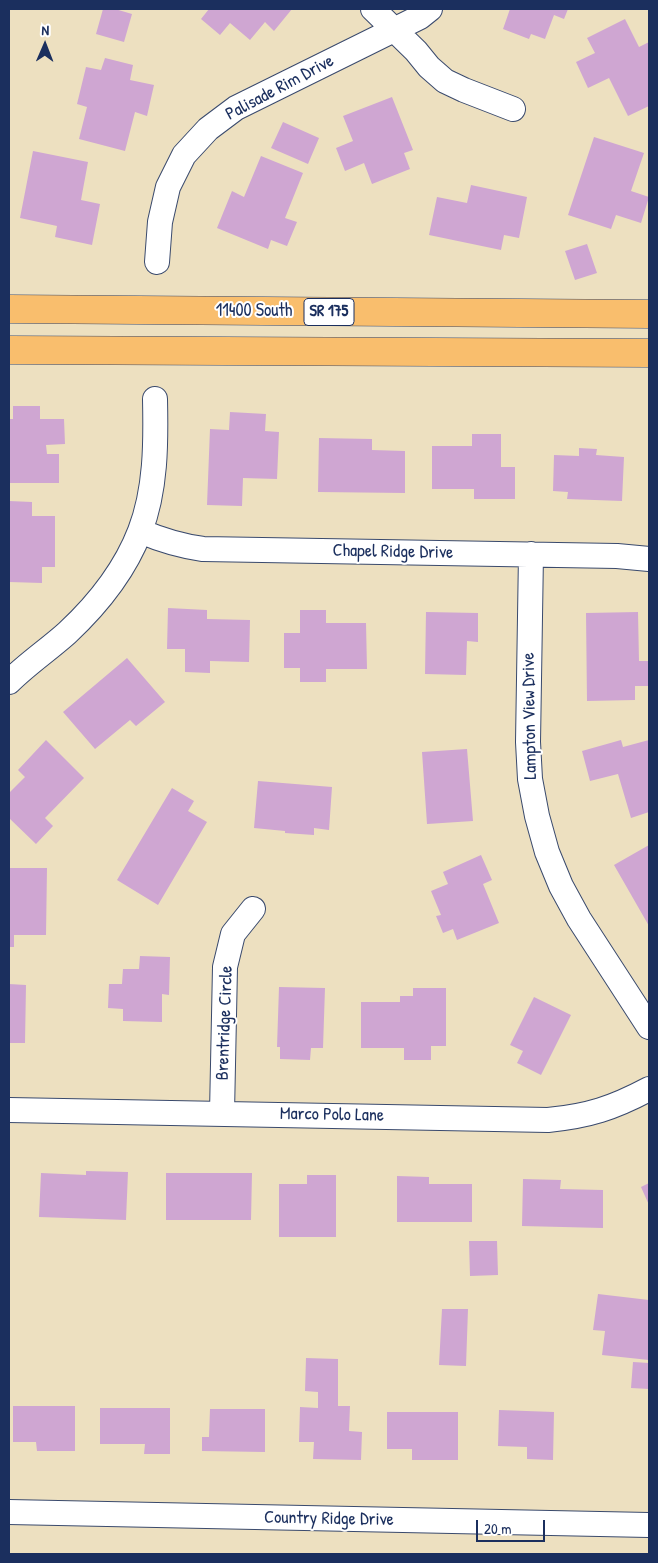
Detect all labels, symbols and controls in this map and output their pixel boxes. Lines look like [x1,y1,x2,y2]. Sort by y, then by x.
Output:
north arrow [20,20,70,70]
text: N [41,20,49,39]
street label: Palisade Rim Drive [222,50,338,126]
road number: SR 175 [304,298,354,326]
street label: 11400 South [216,300,292,322]
street label: Chapel Ridge Drive [332,540,454,564]
street label: Lampton View Drive [518,652,542,780]
street label: Brentridge Circle [212,965,238,1081]
street label: Marco Polo Lane [280,1103,384,1127]
street label: Country Ridge Drive [264,1507,394,1531]
scale bar [478,1510,547,1542]
text: 20 m [484,1518,511,1539]

